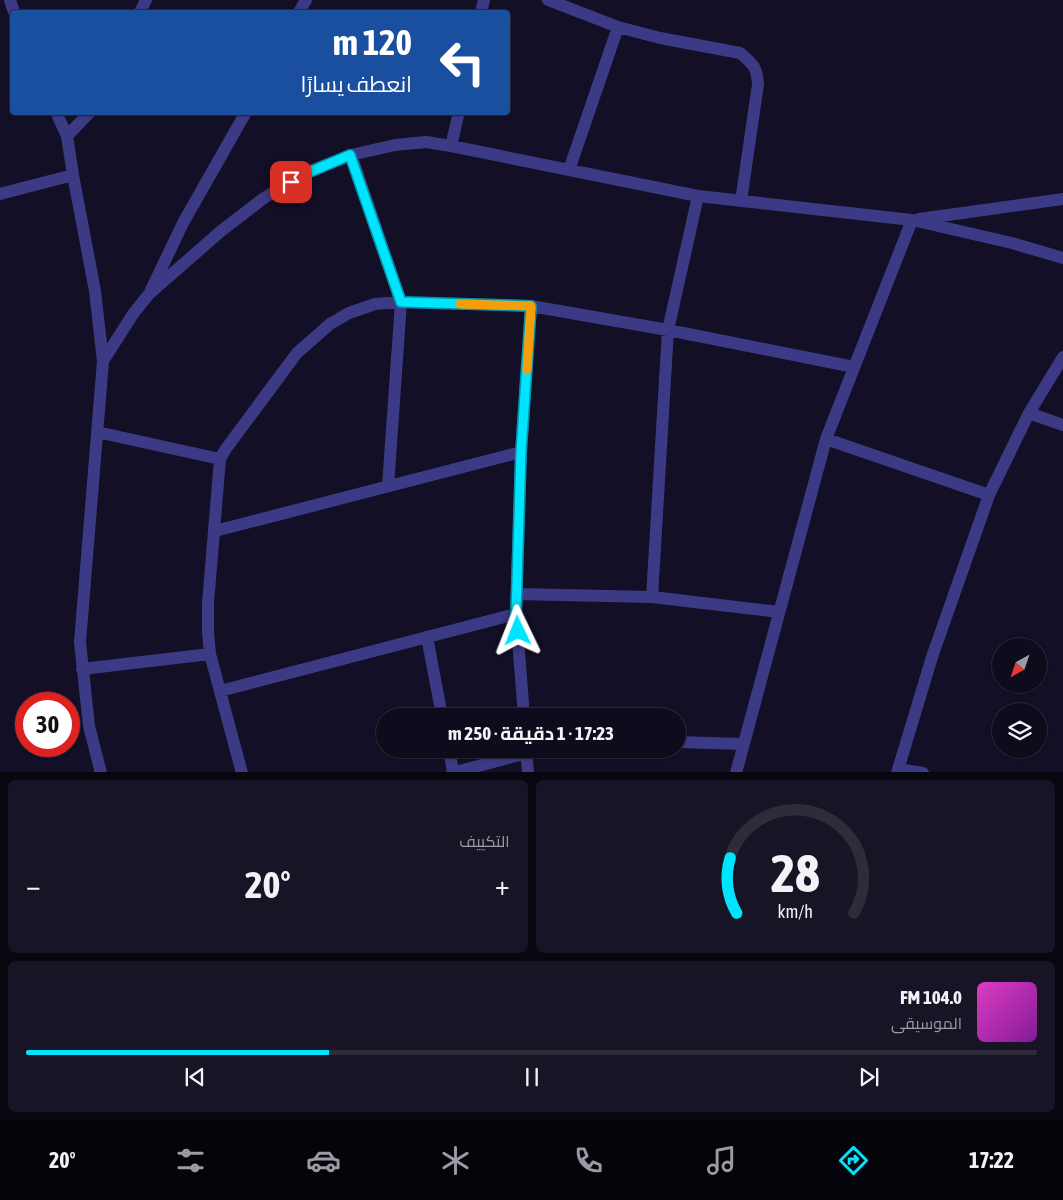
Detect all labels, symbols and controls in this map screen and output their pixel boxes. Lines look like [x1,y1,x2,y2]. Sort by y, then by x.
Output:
text: 120 m [333,22,412,62]
icon: left [430,30,495,95]
text: انعطف يسارًا [301,71,412,97]
pin [270,161,312,203]
icon: arrive [277,168,305,196]
position arrow [491,604,543,656]
north arrow [992,638,1048,692]
map controls [992,638,1047,758]
speed limit sign: 30 [15,692,80,757]
button: layers [992,703,1047,758]
text: 17:23 · 1 دقيقة · 250 m [448,722,614,744]
text: التكييف [459,832,510,850]
text: 28 [771,843,820,903]
text: 20° [245,863,291,906]
text: − [26,869,41,901]
text: + [495,869,510,901]
text: km/h [778,901,813,922]
text: 104.0 FM [900,986,962,1008]
text: الموسيقى [891,1014,962,1032]
icon: previous [181,1063,209,1091]
icon: pause [518,1063,546,1091]
icon: next [855,1063,883,1091]
icon: filters [173,1143,208,1178]
icon: car [306,1143,341,1178]
icon: climate [438,1143,473,1178]
icon: phone [571,1143,606,1178]
icon: music [704,1143,739,1178]
icon: directions [836,1143,871,1178]
text: 20° [49,1147,76,1173]
text: 17:22 [969,1147,1014,1173]

